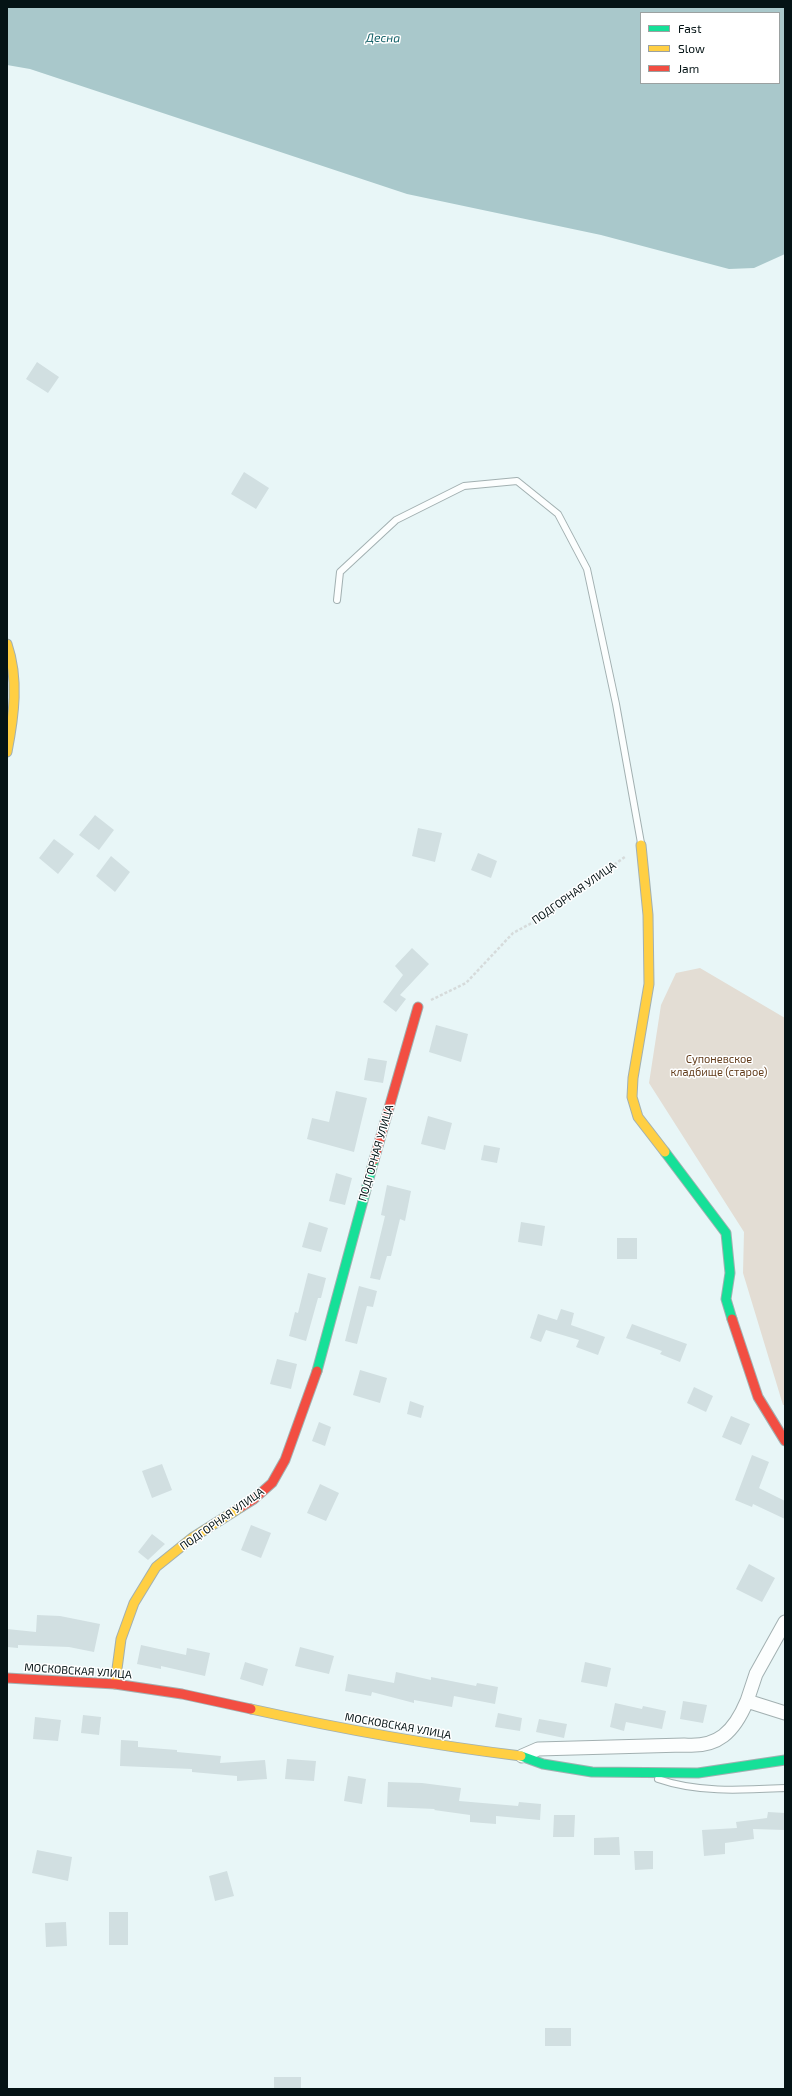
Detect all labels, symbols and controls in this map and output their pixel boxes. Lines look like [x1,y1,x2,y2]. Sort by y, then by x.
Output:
legend [640,12,780,84]
text: Fast [678,21,701,35]
water label: Десна [366,31,400,45]
text: Slow [678,41,705,55]
text: Jam [678,61,699,75]
street label: ПОДГОРНАЯ УЛИЦА [529,859,619,927]
park label: Супоневское кладбище (старое) [670,1052,768,1078]
street label: ПОДГОРНАЯ УЛИЦА [356,1103,396,1203]
street label: ПОДГОРНАЯ УЛИЦА [177,1485,267,1553]
street label: МОСКОВСКАЯ УЛИЦА [24,1661,132,1681]
street label: МОСКОВСКАЯ УЛИЦА [344,1710,452,1742]

